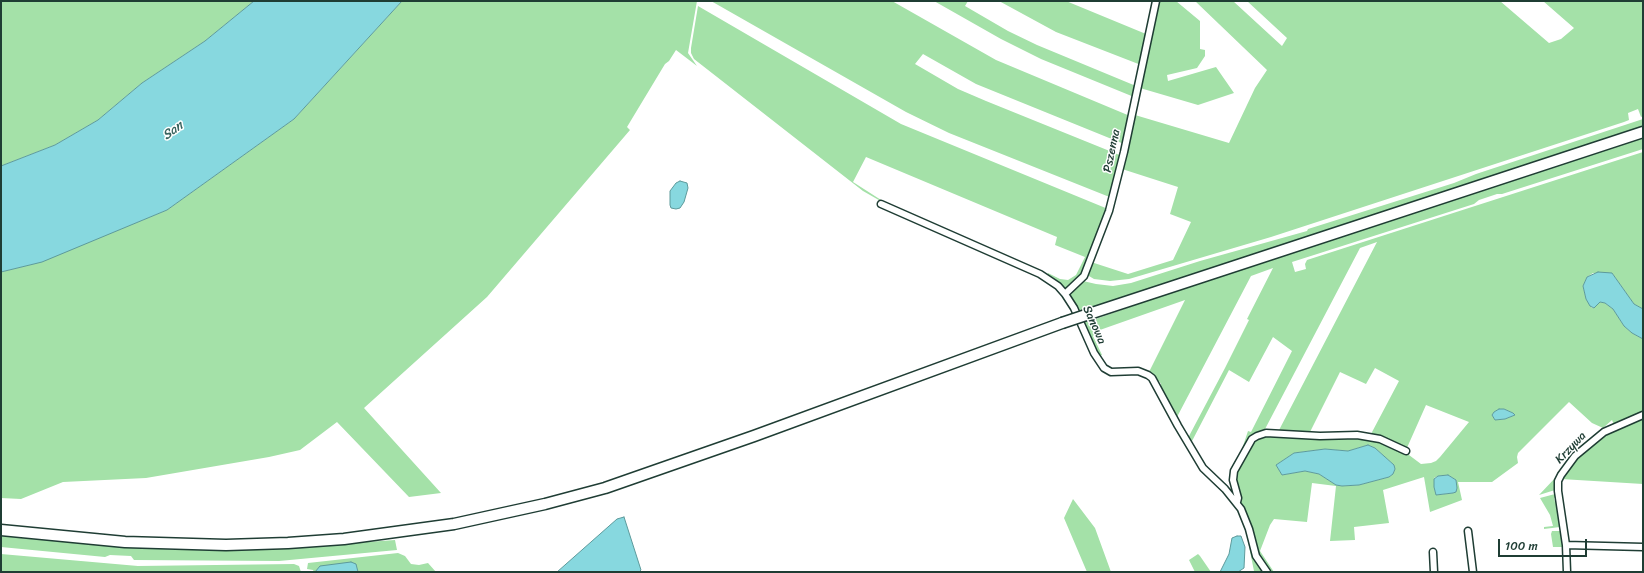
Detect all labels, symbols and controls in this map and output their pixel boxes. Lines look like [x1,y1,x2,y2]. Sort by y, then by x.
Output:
water label: San [160,118,186,144]
street label: Pszenna [1100,128,1124,174]
street label: Sanowa [1079,304,1109,346]
street label: Krzywa [1552,429,1590,467]
scale bar [1500,531,1589,557]
text: 100 m [1505,535,1538,557]

